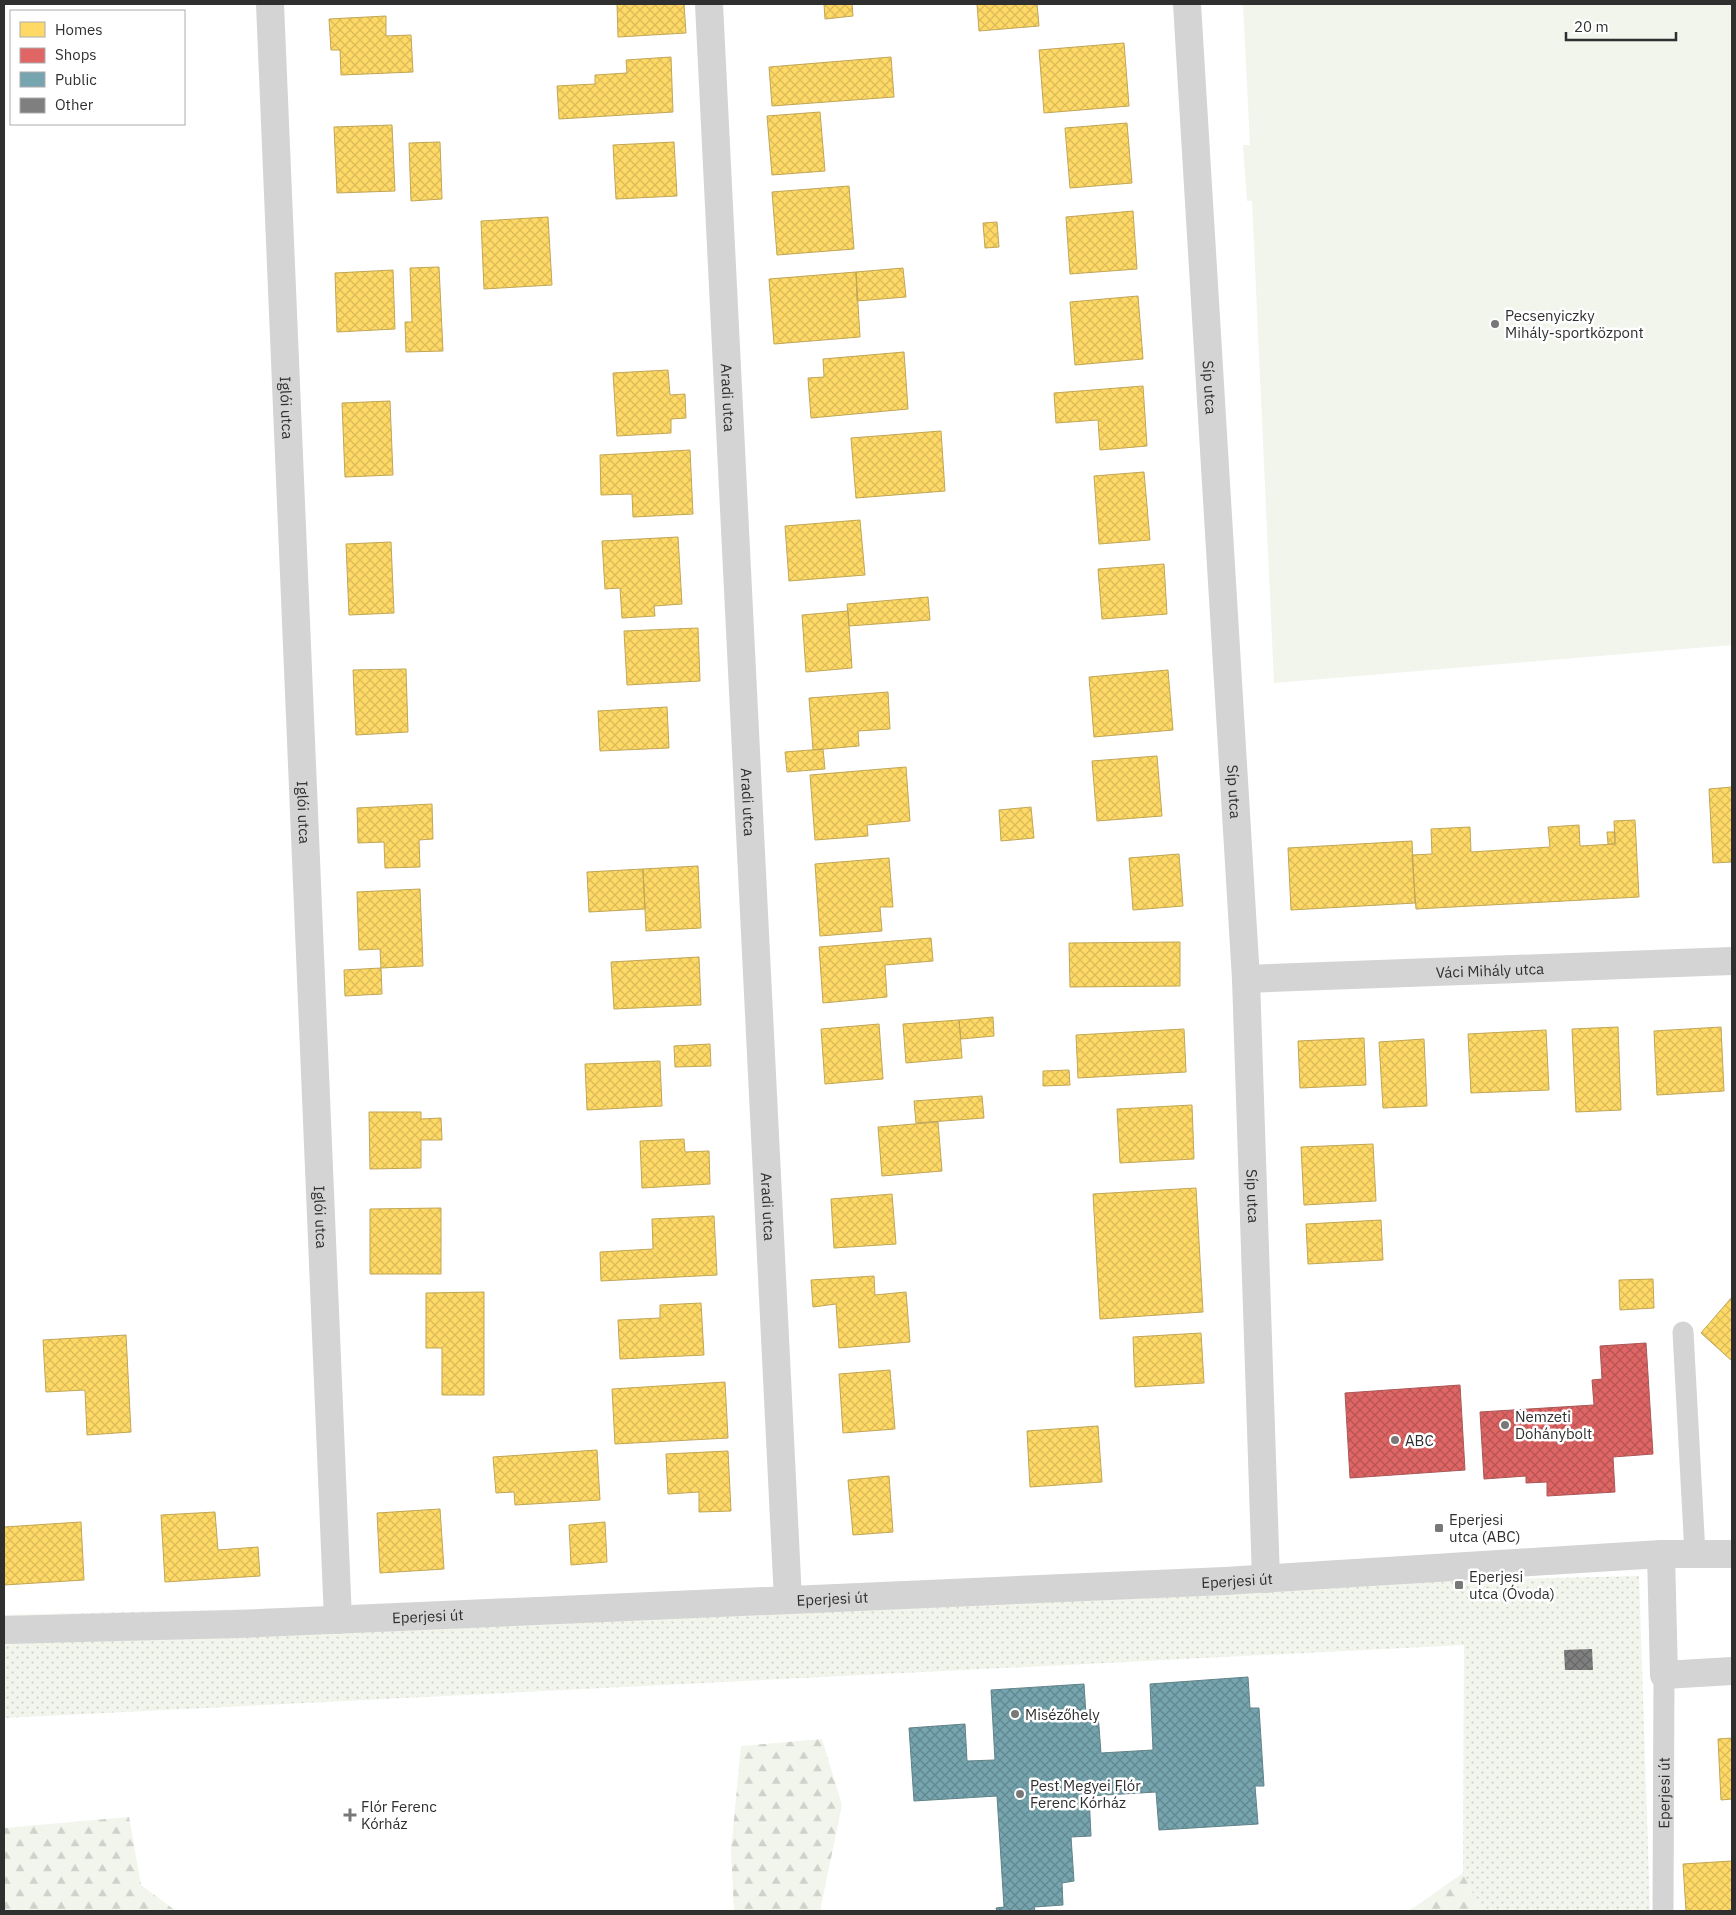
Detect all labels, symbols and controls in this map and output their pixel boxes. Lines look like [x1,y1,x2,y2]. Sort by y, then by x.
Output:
legend [10,10,185,125]
scale bar [1566,10,1676,42]
text: 20 m [1574,17,1609,36]
text: Homes [55,20,103,39]
text: Shops [55,45,97,64]
text: Public [55,70,97,89]
text: Other [55,95,94,114]
place label: Pecsenyiczky Mihály-sportközpont [1505,306,1644,342]
marker: Pecsenyiczky Mihály-sportközpont [1489,318,1501,330]
street label: Síp utca [1199,360,1221,415]
street label: Aradi utca [717,363,740,432]
street label: Iglói utca [276,376,298,440]
street label: Síp utca [1224,764,1246,819]
street label: Aradi utca [737,767,760,837]
street label: Iglói utca [293,780,315,844]
street label: Váci Mihály utca [1435,958,1544,981]
street label: Síp utca [1243,1169,1264,1223]
street label: Aradi utca [757,1172,780,1241]
street label: Iglói utca [310,1185,332,1249]
place label: Nemzeti Dohánybolt [1515,1407,1592,1443]
marker: Nemzeti Dohánybolt [1499,1419,1511,1431]
place label: ABC [1405,1431,1434,1450]
marker: ABC [1389,1434,1401,1446]
place label: Eperjesi utca (ABC) [1449,1510,1521,1546]
marker: Eperjesi utca (ABC) [1433,1522,1445,1534]
place label: Eperjesi utca (Óvoda) [1469,1567,1555,1603]
street label: Eperjesi út [1201,1569,1273,1592]
marker: Eperjesi utca (Óvoda) [1453,1579,1465,1591]
street label: Eperjesi út [796,1587,869,1609]
street label: Eperjesi út [392,1605,464,1627]
place label: Misézőhely [1025,1705,1100,1724]
marker: Misézőhely [1009,1708,1021,1720]
street label: Eperjesi út [1654,1757,1673,1829]
place label: Pest Megyei Flór Ferenc Kórház [1030,1776,1141,1812]
marker: Pest Megyei Flór Ferenc Kórház [1014,1788,1026,1800]
place label: Flór Ferenc Kórház [361,1797,437,1833]
marker: Flór Ferenc Kórház [343,1808,357,1822]

